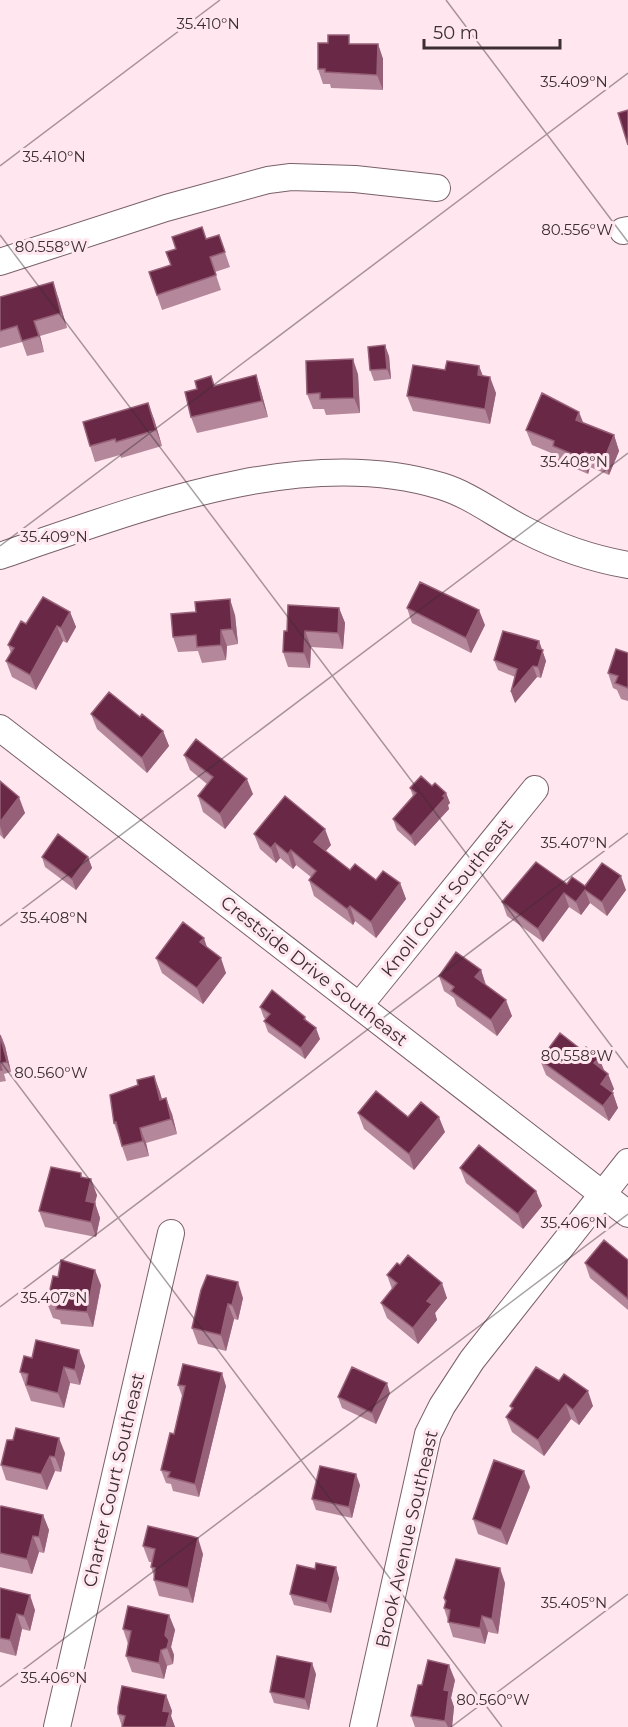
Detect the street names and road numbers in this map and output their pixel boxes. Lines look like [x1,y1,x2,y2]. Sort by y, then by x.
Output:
street label: Knoll Court Southeast [376,815,518,981]
street label: Crestside Drive Southeast [216,891,412,1051]
street label: Charter Court Southeast [79,1371,149,1589]
street label: Brook Avenue Southeast [371,1428,443,1650]

